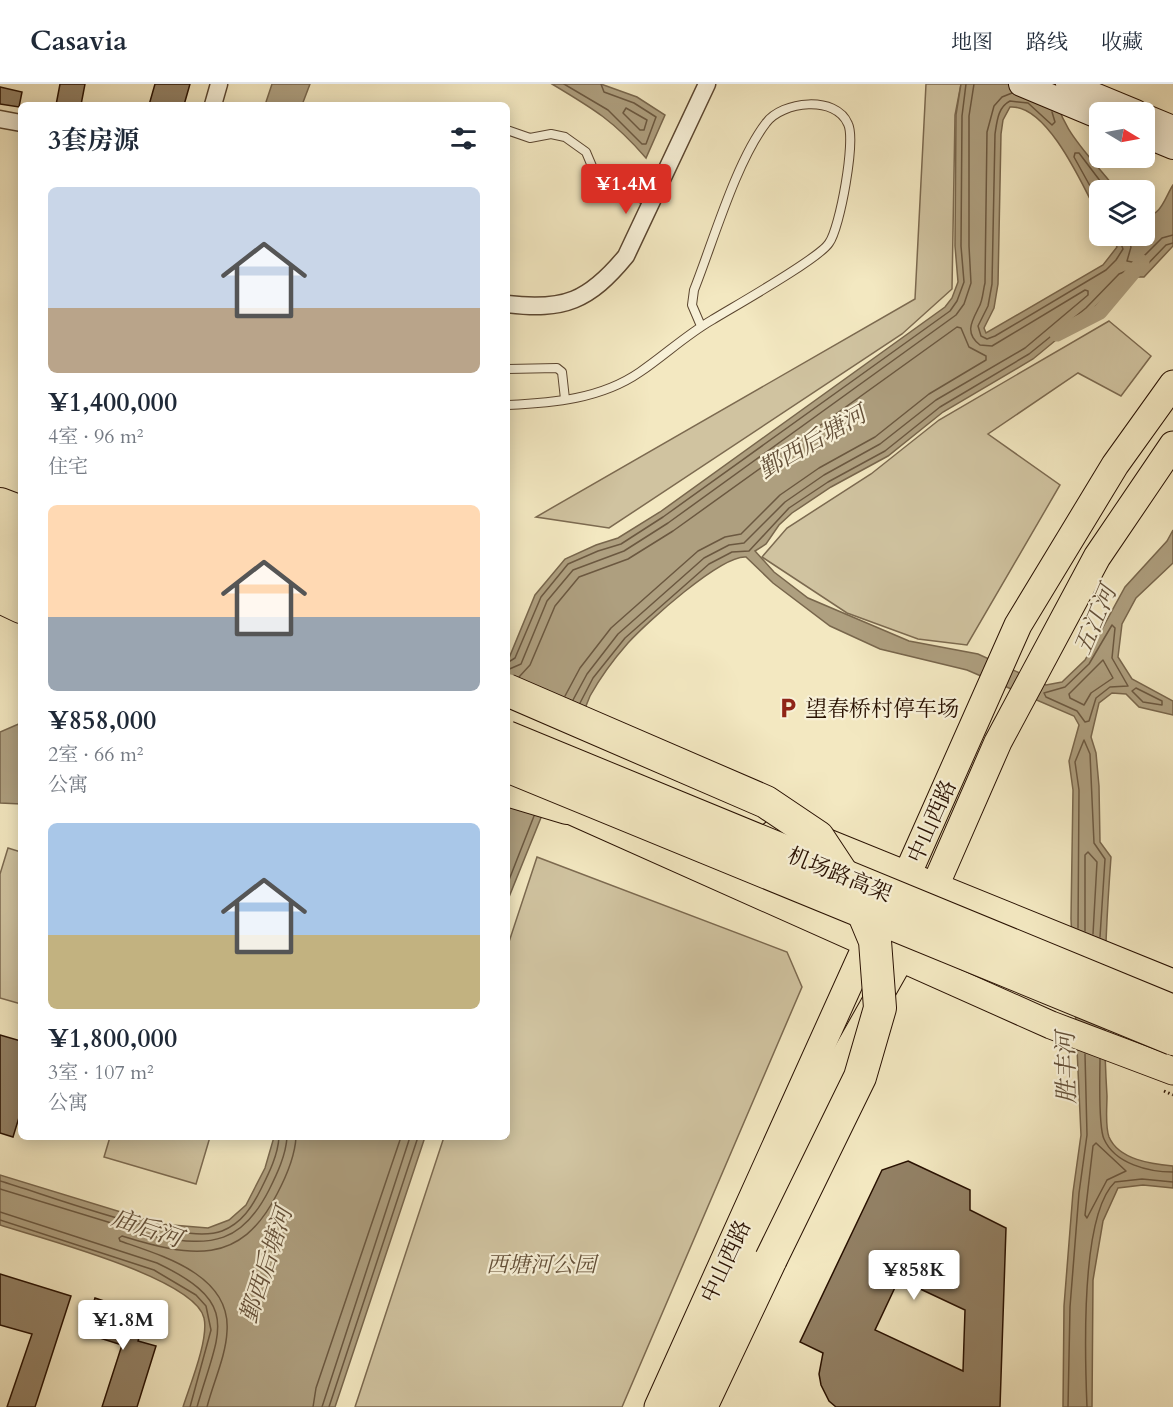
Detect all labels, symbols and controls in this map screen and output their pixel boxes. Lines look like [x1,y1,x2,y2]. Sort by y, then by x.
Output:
text: Casavia [30,22,127,60]
text: 地图 [951,28,993,57]
text: 路线 [1026,28,1068,57]
text: 收藏 [1101,28,1143,57]
north arrow [1089,102,1155,168]
map controls [1089,102,1155,246]
icon: filters [447,122,480,155]
text: 3套房源 [48,123,139,158]
pin: ¥1.4M [584,164,668,215]
text: ¥1.4M [595,170,657,197]
button: layers [1089,180,1155,246]
icon: home [210,226,318,334]
text: ¥1,400,000 [48,385,177,420]
water label: 鄞西后塘河 [752,396,876,487]
text: 4室 · 96 m² [48,423,144,450]
text: 住宅 [48,453,88,480]
icon: home [210,544,318,652]
water label: 五江河 [1066,577,1126,660]
place label: 望春桥村停车场 [805,694,959,724]
parking icon: 望春桥村停车场 [776,696,800,720]
text: ¥858,000 [48,703,156,738]
text: 2室 · 66 m² [48,741,144,768]
text: 公寓 [48,771,88,798]
street label: 中山西路 [900,775,964,868]
street label: 机场路高架 [783,840,896,909]
icon: home [210,862,318,970]
text: ¥1,800,000 [48,1021,177,1056]
water label: 胜丰河 [1049,1028,1084,1104]
text: 3室 · 107 m² [48,1059,154,1086]
text: 公寓 [48,1089,88,1116]
water label: 鄞西后塘河 [232,1199,302,1327]
water label: 庙后河 [107,1201,190,1257]
street label: 中山西路 [694,1215,758,1308]
park label: 西塘河公园 [486,1250,599,1280]
pin: ¥858K [872,1250,956,1301]
text: ¥858K [883,1256,945,1283]
pin: ¥1.8M [81,1300,165,1351]
text: ¥1.8M [92,1306,154,1333]

